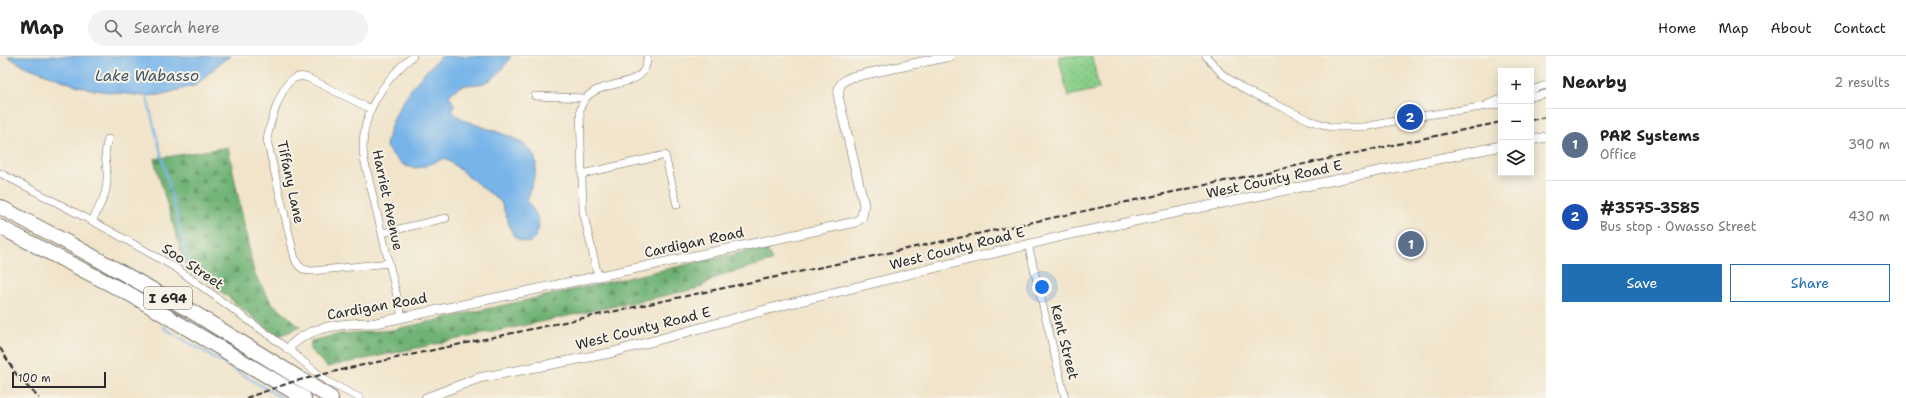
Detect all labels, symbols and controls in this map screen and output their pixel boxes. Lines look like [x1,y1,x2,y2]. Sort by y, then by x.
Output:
search box [88,10,368,46]
text: Map [20,15,64,40]
icon: search [102,17,124,39]
text: Search here [134,18,220,38]
text: Home [1658,19,1697,37]
text: Map [1719,19,1749,37]
text: About [1771,19,1812,37]
text: Contact [1834,19,1886,37]
water label: Lake Wabasso [95,66,199,86]
map controls [1498,68,1534,176]
button: + [1498,68,1534,104]
text: Nearby [1562,71,1627,93]
text: 2 results [1834,74,1890,91]
pin: 2 [1397,102,1423,132]
button: − [1498,104,1534,140]
text: PAR Systems [1600,126,1700,146]
text: 1 [1572,136,1578,153]
text: 390 m [1848,136,1890,153]
street label: Tiffany Lane [273,139,309,225]
button: layers [1498,140,1534,176]
text: Office [1600,146,1637,163]
street label: Harriet Avenue [369,148,407,252]
street label: West County Road E [1204,156,1344,202]
text: #3575-3585 [1600,198,1700,218]
text: 2 [1570,208,1580,225]
text: 430 m [1848,208,1890,225]
text: Bus stop · Owasso Street [1600,218,1756,235]
street label: West County Road E [887,222,1027,274]
street label: Cardigan Road [643,223,746,261]
pin: 1 [1398,229,1424,259]
street label: Soo Street [159,239,227,293]
button: Save [1562,264,1722,302]
button: Share [1730,264,1890,302]
your location [1032,277,1052,297]
road number: I 694 [144,287,192,309]
street label: Cardigan Road [326,288,429,324]
street label: West County Road E [573,302,713,354]
street label: Kent Street [1047,303,1083,381]
scale bar [12,370,106,389]
text: 100 m [18,371,51,386]

